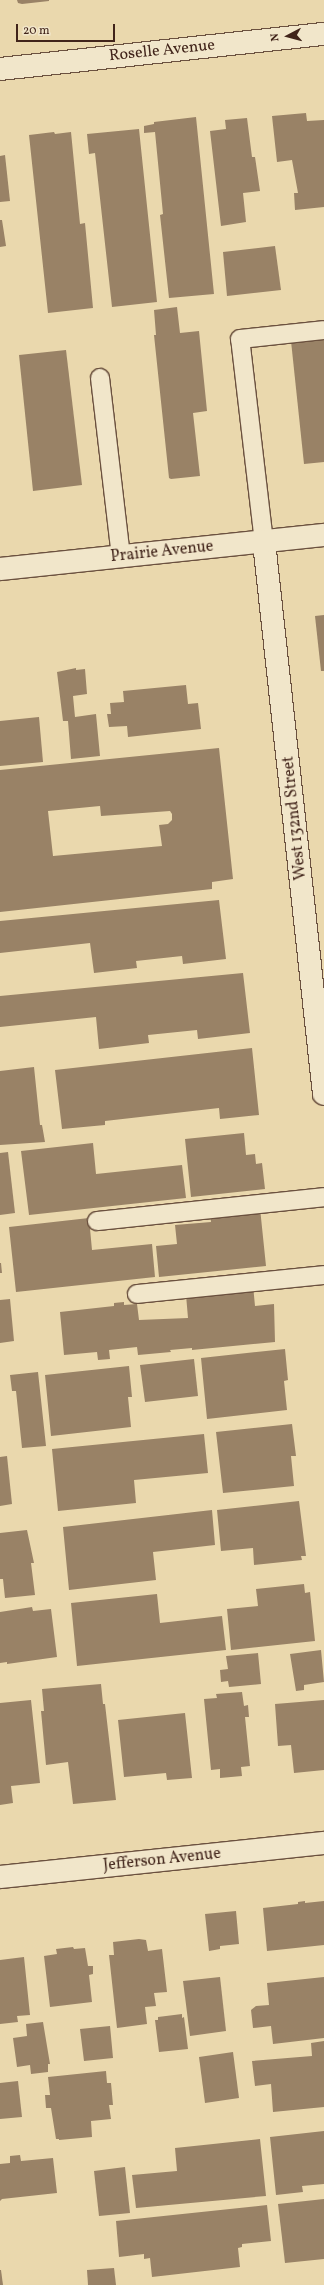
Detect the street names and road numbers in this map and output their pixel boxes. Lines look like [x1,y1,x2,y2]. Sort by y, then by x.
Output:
street label: Roselle Avenue [108,36,216,66]
street label: Prairie Avenue [110,537,214,567]
street label: West 132nd Street [279,755,311,881]
street label: Jefferson Avenue [102,1844,222,1876]

